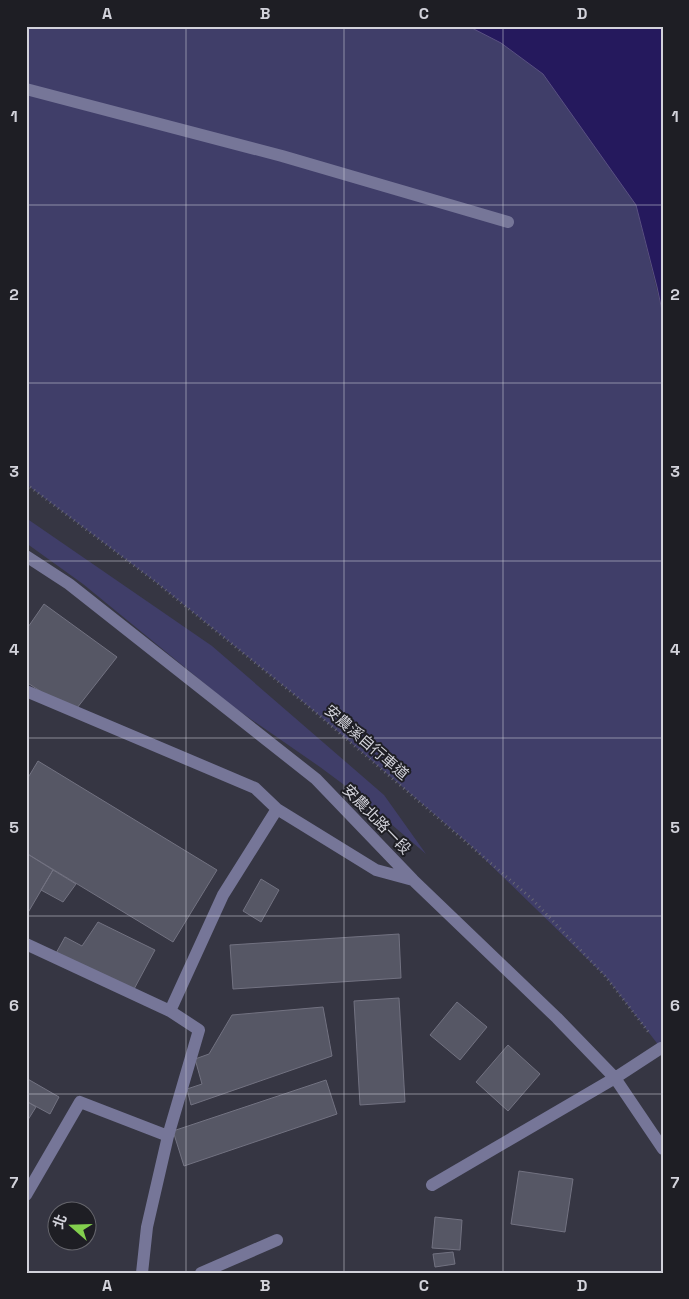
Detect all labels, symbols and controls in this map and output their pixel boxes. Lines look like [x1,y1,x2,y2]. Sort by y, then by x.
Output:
text: A [102,3,112,24]
text: B [260,3,270,24]
text: C [419,3,429,24]
text: D [577,3,587,24]
text: 1 [10,106,18,127]
text: 1 [671,106,679,127]
text: 2 [9,284,19,305]
text: 2 [670,284,680,305]
text: 3 [9,461,19,482]
text: 3 [670,461,680,482]
text: 4 [9,639,19,660]
text: 4 [670,639,680,660]
street label: 安農溪自行車道 [321,700,413,784]
street label: 安農北路一段 [339,780,415,858]
text: 5 [9,817,19,838]
text: 5 [670,817,680,838]
text: 6 [9,995,19,1016]
text: 6 [670,995,680,1016]
text: 7 [10,1172,19,1193]
text: 7 [671,1172,680,1193]
north arrow [48,1202,98,1252]
text: 北 [49,1212,71,1231]
text: A [102,1275,112,1296]
text: B [260,1275,270,1296]
text: C [419,1275,429,1296]
text: D [577,1275,587,1296]

